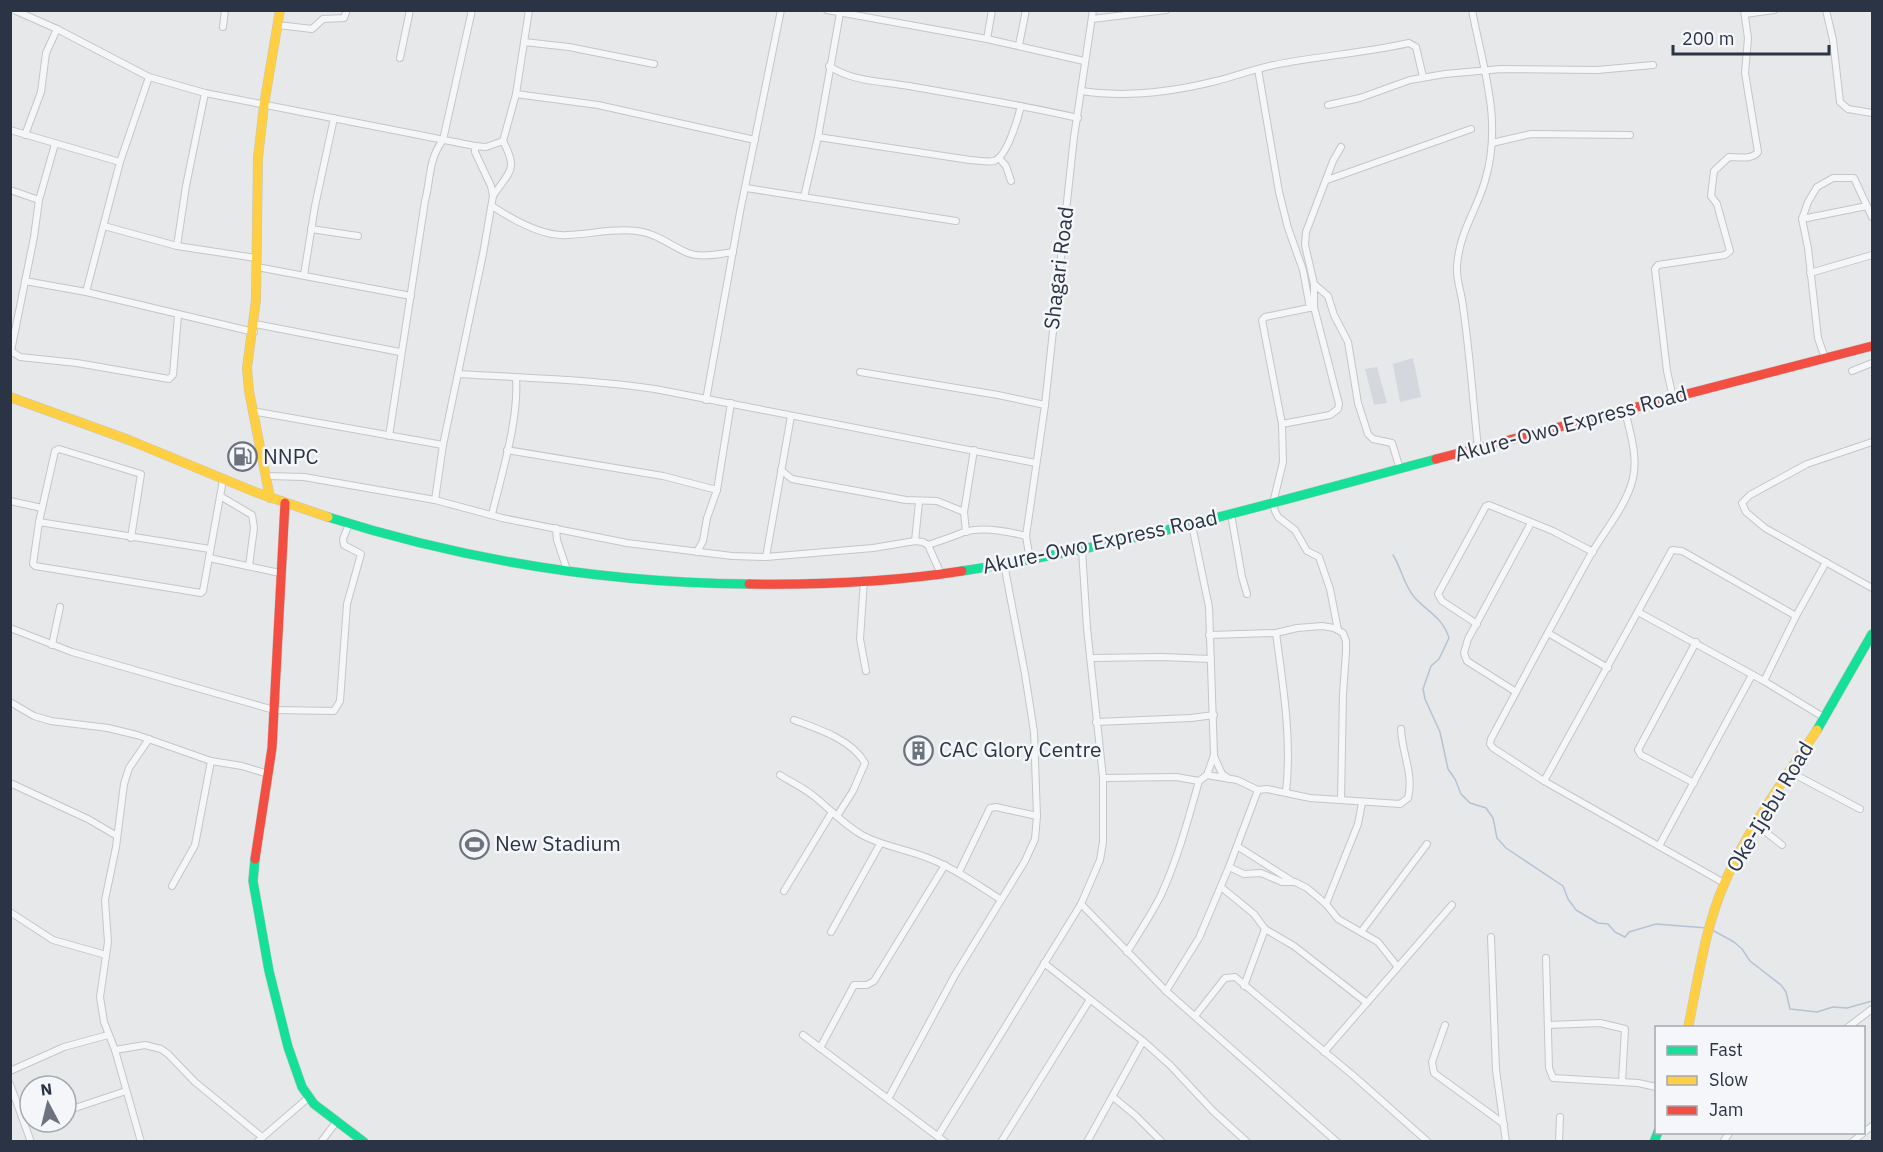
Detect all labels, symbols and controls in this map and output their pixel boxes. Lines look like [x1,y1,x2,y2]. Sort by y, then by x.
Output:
scale bar [1673,18,1829,56]
text: 200 m [1682,27,1734,50]
street label: Shagari Road [1037,205,1079,331]
street label: Akure-Owo Express Road [1451,378,1690,468]
fuel station icon: NNPC [226,441,258,473]
place label: NNPC [263,442,318,470]
street label: Akure-Owo Express Road [980,502,1220,580]
building icon: CAC Glory Centre [902,734,934,766]
place label: CAC Glory Centre [939,735,1102,763]
street label: Oke-Ijebu Road [1719,736,1819,877]
sports icon: New Stadium [458,828,490,860]
place label: New Stadium [495,829,621,857]
legend [1655,1026,1865,1134]
text: Fast [1709,1038,1743,1061]
text: Slow [1709,1068,1748,1091]
north arrow [18,1074,78,1134]
text: N [39,1078,53,1100]
text: Jam [1709,1098,1744,1121]

